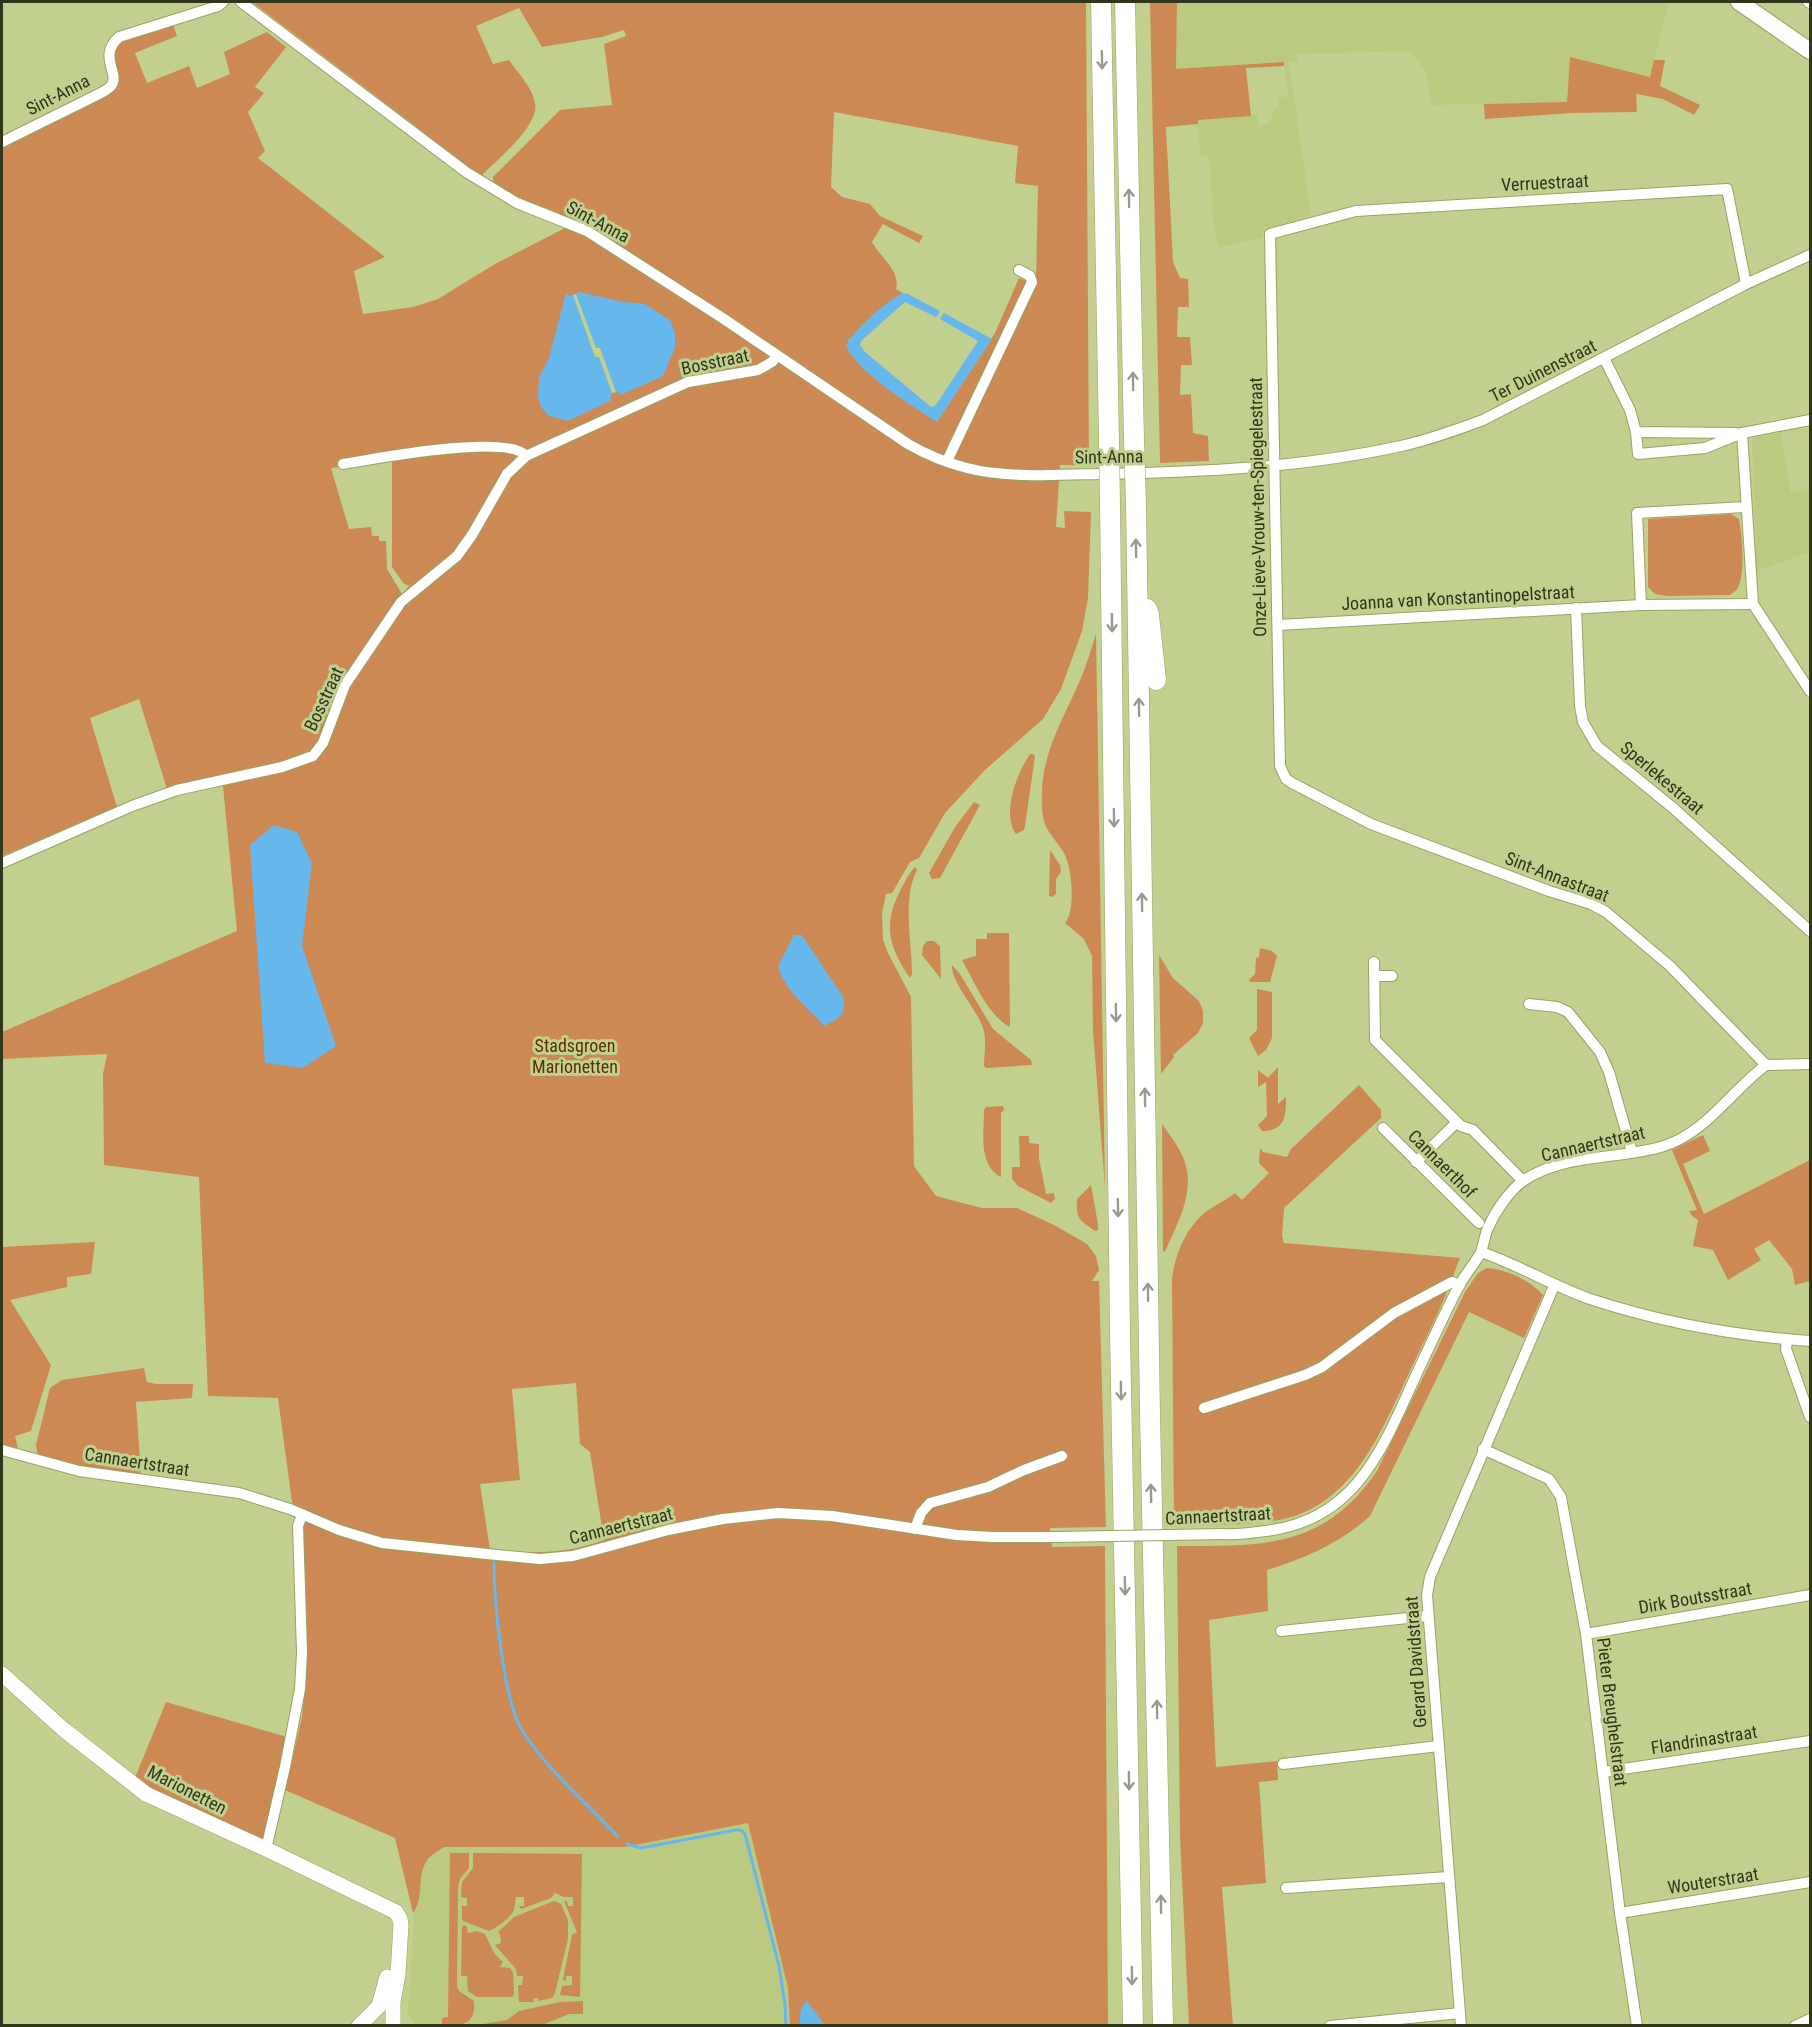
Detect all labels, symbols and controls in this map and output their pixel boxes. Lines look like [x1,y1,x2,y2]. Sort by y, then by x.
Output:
one-way arrow [1096,49,1108,69]
street label: Sint-Anna [23,70,93,119]
street label: Verruestraat [1501,170,1589,195]
one-way arrow [1123,188,1134,208]
street label: Sint-Anna [563,196,633,247]
street label: Ter Duinenstraat [1486,335,1600,406]
street label: Bosstraat [679,344,750,379]
one-way arrow [1127,372,1138,392]
street label: Onze-Lieve-Vrouw-ten-Spiegelestraat [1245,377,1270,637]
street label: Sint-Anna [1075,445,1143,468]
one-way arrow [1130,538,1142,558]
street label: Joanna van Konstantinopelstraat [1341,581,1575,614]
one-way arrow [1106,613,1118,633]
street label: Bosstraat [300,663,347,734]
one-way arrow [1133,698,1145,718]
street label: Sperlekestraat [1616,737,1708,819]
one-way arrow [1108,808,1120,828]
street label: Sint-Annastraat [1502,847,1612,906]
one-way arrow [1136,893,1148,913]
one-way arrow [1110,1003,1122,1023]
park label: Stadsgroen Marionetten [532,1035,618,1077]
one-way arrow [1139,1088,1151,1108]
street label: Cannaertstraat [1539,1121,1647,1166]
street label: Cannaerthof [1404,1125,1481,1202]
one-way arrow [1113,1198,1124,1218]
one-way arrow [1142,1283,1154,1303]
one-way arrow [1115,1381,1127,1401]
street label: Cannaertstraat [83,1443,191,1480]
one-way arrow [1146,1484,1157,1504]
street label: Cannaertstraat [1165,1502,1271,1529]
street label: Cannaertstraat [567,1503,675,1549]
one-way arrow [1119,1576,1131,1596]
street label: Dirk Boutsstraat [1637,1577,1753,1618]
street label: Gerard Davidstraat [1400,1595,1431,1729]
street label: Pieter Breughelstraat [1593,1636,1632,1787]
one-way arrow [1151,1700,1162,1720]
street label: Flandrinastraat [1649,1721,1759,1758]
street label: Marionetten [144,1761,230,1818]
one-way arrow [1123,1771,1134,1791]
street label: Wouterstraat [1666,1863,1760,1898]
one-way arrow [1155,1895,1167,1915]
one-way arrow [1126,1966,1138,1986]

